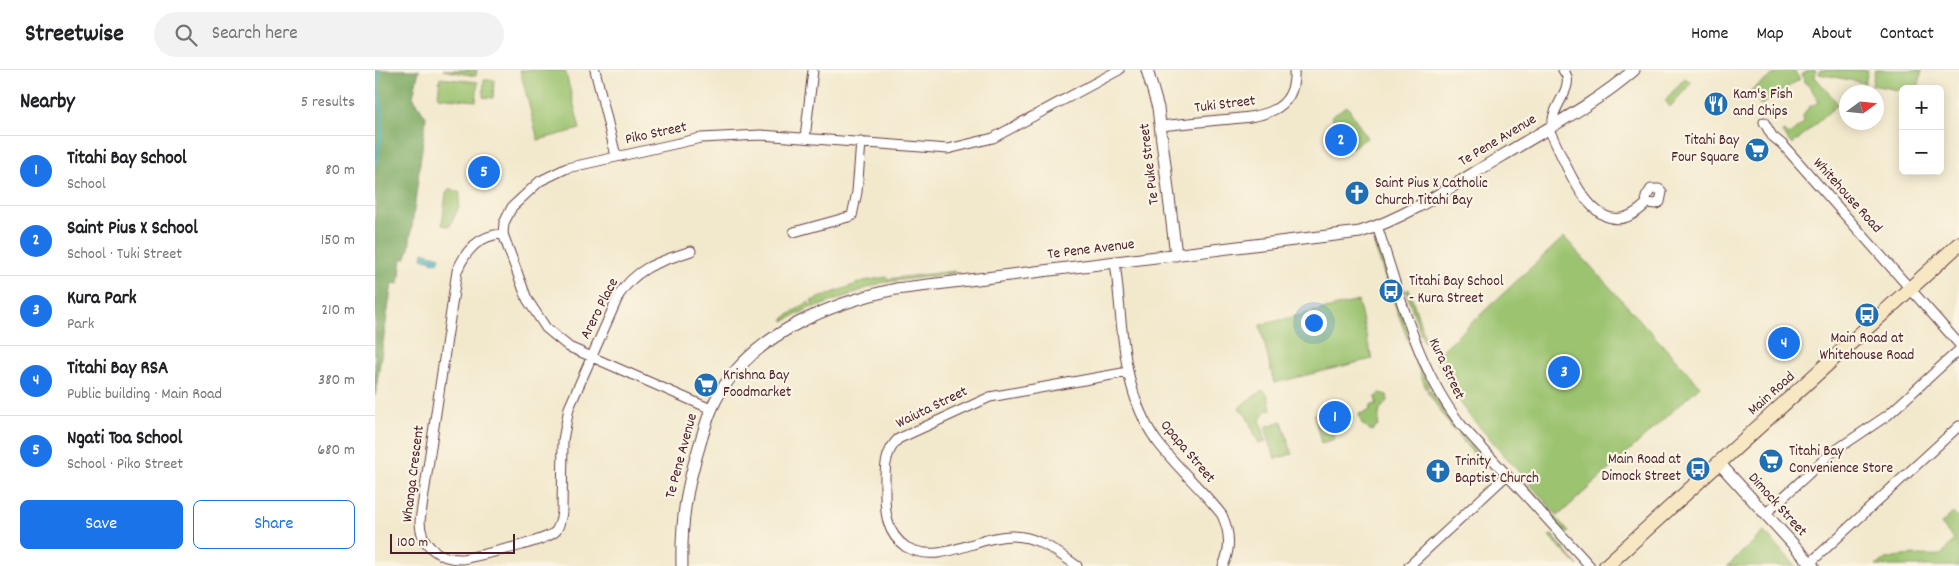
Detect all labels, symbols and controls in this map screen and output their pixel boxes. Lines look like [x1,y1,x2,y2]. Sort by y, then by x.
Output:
search box [154,12,504,57]
text: Streetwise [25,18,124,52]
icon: search [172,21,200,49]
text: Search here [212,21,298,48]
text: Home [1691,22,1728,47]
text: Map [1756,22,1784,47]
text: About [1812,22,1852,47]
text: Contact [1880,22,1934,47]
place label: Kam's Fish and Chips [1733,84,1793,123]
north arrow [1839,85,1884,130]
map controls [1899,85,1944,175]
button: + [1899,85,1944,130]
text: Nearby [20,88,75,118]
street label: Tuki Street [1193,90,1257,120]
text: 5 results [301,91,355,114]
restaurant icon: Kam's Fish and Chips [1703,91,1729,117]
street label: Te Pene Avenue [1455,109,1541,173]
street label: Piko Street [623,117,689,151]
pin: 2 [1325,121,1357,159]
street label: Te Puke Street [1134,122,1166,206]
place label: Titahi Bay Four Square [1671,130,1740,169]
button: − [1899,130,1944,175]
supermarket icon: Titahi Bay Four Square [1744,137,1770,163]
text: Titahi Bay School [67,146,187,173]
pin: 5 [468,153,500,191]
street label: Whitehouse Road [1807,153,1887,239]
text: 1 [34,159,38,182]
text: 80 m [325,159,355,182]
text: School [67,173,106,196]
place label: Saint Pius X Catholic Church Titahi Bay [1375,173,1488,212]
church icon: Saint Pius X Catholic Church Titahi Bay [1344,180,1370,206]
text: Saint Pius X School [67,216,198,243]
text: 2 [33,229,40,252]
text: 150 m [321,229,355,252]
street label: Te Pene Avenue [1046,234,1136,266]
text: School · Tuki Street [67,243,182,266]
place label: Titahi Bay School - Kura Street [1409,271,1504,310]
street label: Arero Place [575,274,625,343]
bus stop icon: Titahi Bay School - Kura Street [1378,278,1404,304]
text: Kura Park [67,286,137,313]
text: 3 [32,299,40,322]
text: 210 m [321,299,355,322]
bus stop icon: Main Road at Whitehouse Road [1854,302,1880,328]
your location [1301,310,1327,336]
text: Park [67,313,94,336]
pin: 4 [1768,324,1800,362]
place label: Main Road at Whitehouse Road [1820,328,1914,367]
street label: Kura Street [1422,334,1470,404]
pin: 3 [1548,353,1580,391]
text: Titahi Bay RSA [67,356,169,383]
place label: Krishna Bay Foodmarket [723,365,792,404]
street label: Main Road [1743,367,1801,421]
text: 4 [33,369,39,392]
text: 380 m [318,369,355,392]
supermarket icon: Krishna Bay Foodmarket [693,372,719,398]
street label: Waiuta Street [892,381,972,435]
text: Public building · Main Road [67,383,222,406]
pin: 1 [1319,398,1351,436]
street label: Te Pene Avenue [660,411,704,501]
street label: Opapa Street [1154,416,1220,489]
street label: Whanga Crescent [397,424,431,524]
text: Ngati Toa School [67,426,182,453]
text: 5 [32,439,40,462]
text: 680 m [317,439,355,462]
place label: Titahi Bay Convenience Store [1789,441,1894,480]
supermarket icon: Titahi Bay Convenience Store [1758,448,1784,474]
place label: Main Road at Dimock Street [1601,449,1681,488]
place label: Trinity Baptist Church [1455,451,1539,490]
text: School · Piko Street [67,453,183,476]
bus stop icon: Main Road at Dimock Street [1685,456,1711,482]
church icon: Trinity Baptist Church [1425,458,1451,484]
street label: Dimock Street [1742,468,1812,542]
button: Save [20,500,183,549]
button: Share [193,500,355,549]
scale bar [390,531,515,554]
text: 100 m [397,533,428,553]

